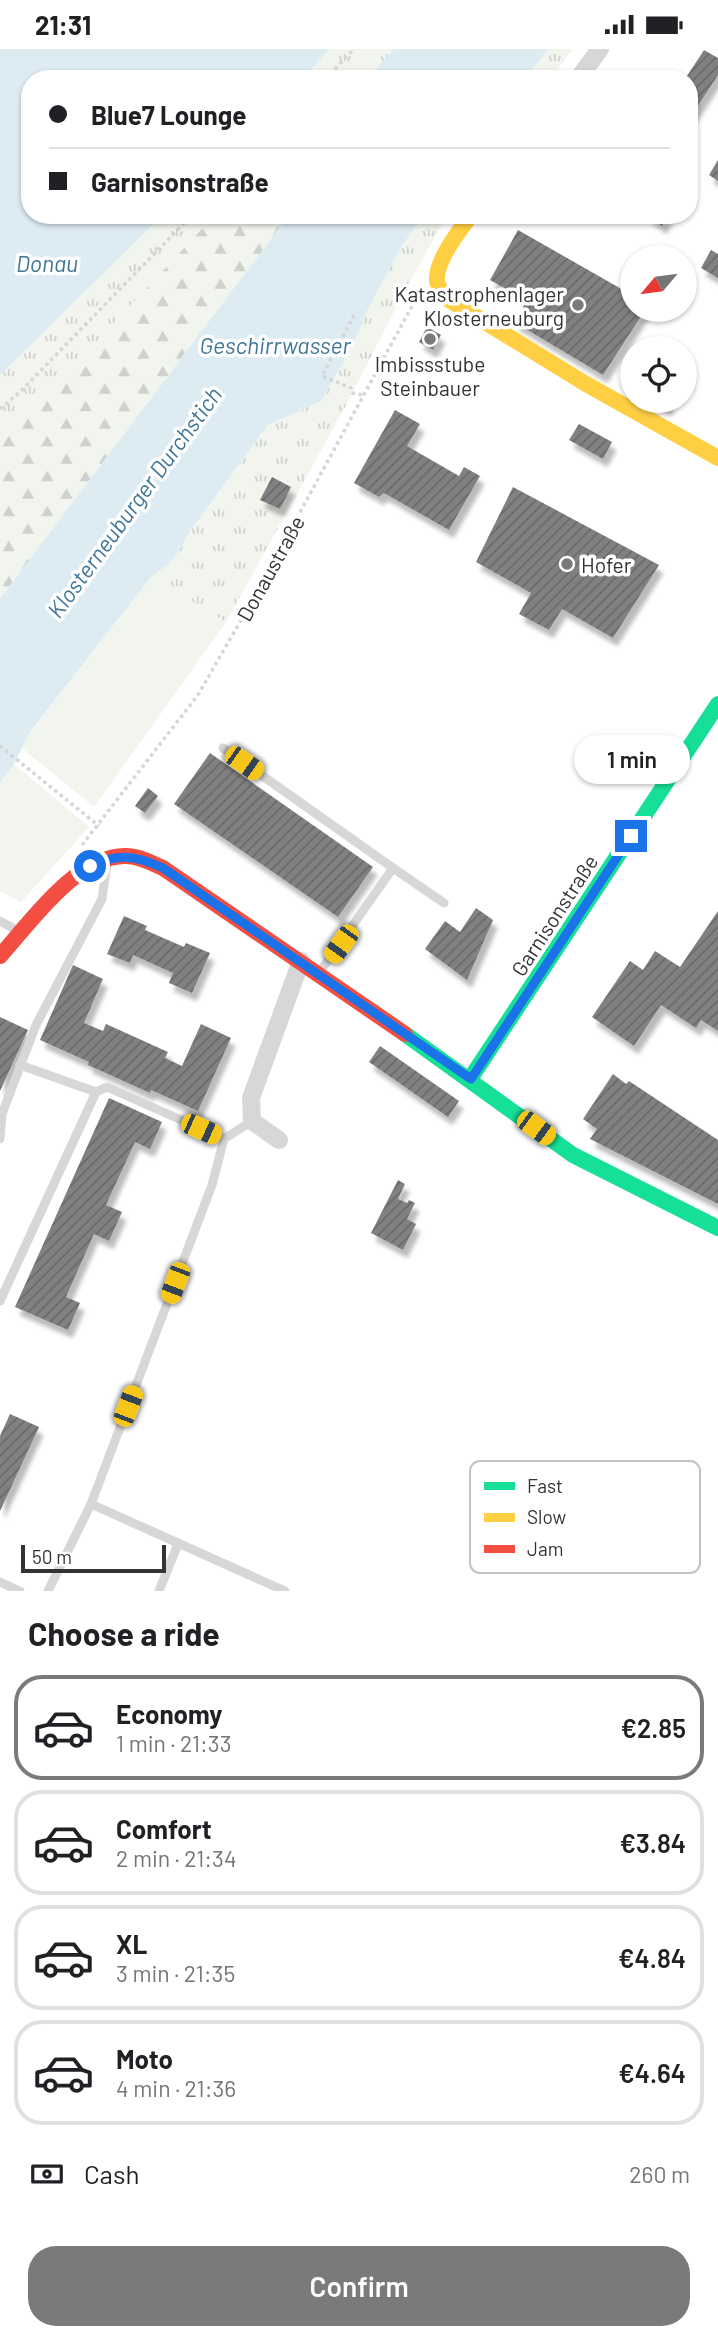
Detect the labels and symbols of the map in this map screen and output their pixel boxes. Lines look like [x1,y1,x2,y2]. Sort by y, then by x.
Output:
north arrow [620,245,696,322]
water label: Donau [16,249,78,277]
place label: Katastrophenlager Klosterneuburg [395,281,564,330]
marker: Katastrophenlager Klosterneuburg [570,297,586,313]
water label: Geschirrwasser [199,331,351,359]
marker: Imbissstube Steinbauer [422,331,438,347]
place label: Imbissstube Steinbauer [375,351,485,400]
water label: Klosterneuburger Durchstich [41,381,227,623]
street label: Donaustraße [231,511,309,625]
place label: Hofer [581,552,632,577]
marker: Hofer [559,556,575,572]
callout: 1 min [573,735,689,783]
car [221,742,268,784]
route end [615,820,647,852]
route start [74,850,106,882]
street label: Garnisonstraße [506,850,602,980]
car [321,921,362,967]
car [513,1107,560,1149]
car [178,1111,225,1147]
car [158,1260,193,1306]
car [111,1383,146,1429]
legend [470,1461,700,1573]
text: Fast [527,1474,563,1497]
text: Slow [527,1505,566,1528]
text: Jam [527,1537,563,1560]
scale bar [21,1542,166,1574]

